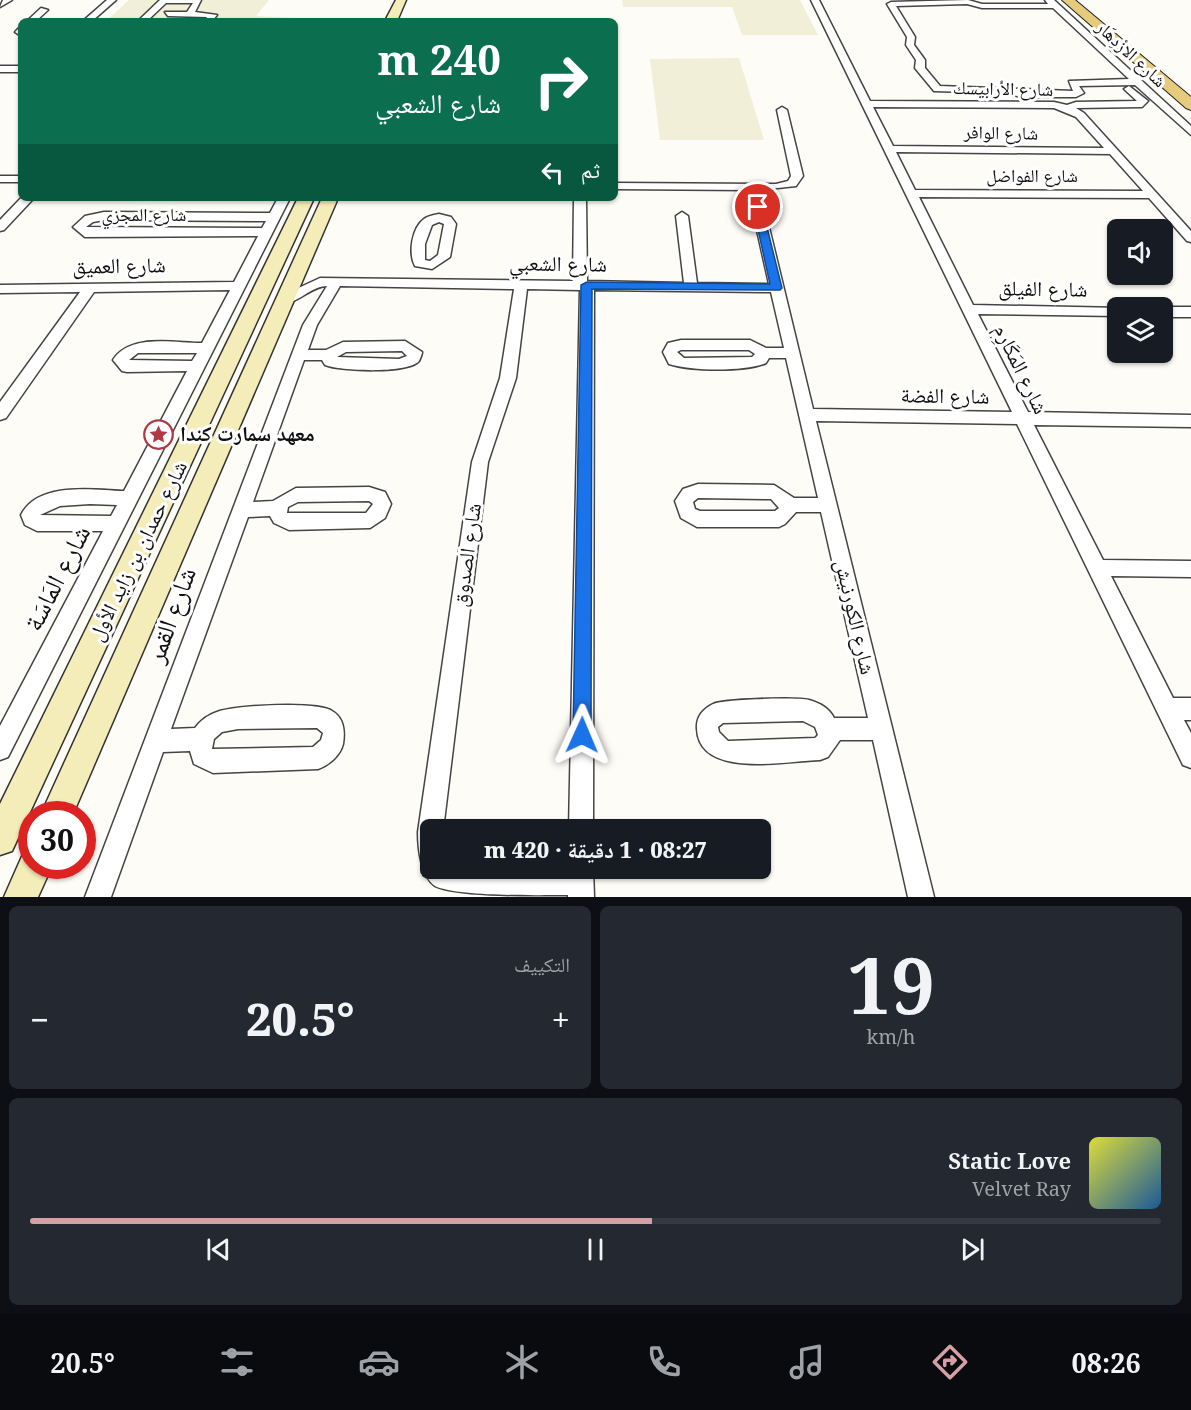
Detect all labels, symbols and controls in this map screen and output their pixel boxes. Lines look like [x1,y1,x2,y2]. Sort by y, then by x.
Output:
street label: شارع الازْدِهَار [1091,14,1172,92]
text: 240 m [377,30,501,87]
icon: right [522,42,600,120]
street label: شارع الأرابيسك [953,75,1053,101]
text: شارع الشعبي [375,84,501,121]
street label: شارع الوافر [963,119,1038,145]
text: ثم [581,154,600,184]
icon: left [536,156,569,189]
street label: شارع الفواضل [986,163,1078,187]
pin [732,181,783,232]
icon: arrive [741,190,774,223]
street label: شارع المجزي [102,202,186,230]
map controls [1107,219,1173,363]
button: sound [1107,219,1173,285]
street label: شارع الشعبي [509,248,607,281]
street label: شارع العميق [72,250,166,280]
street label: شارع الفيلق [998,273,1088,303]
button: layers [1107,297,1173,363]
street label: شارع المَكَارِم [986,319,1056,419]
street label: شارع الفضة [900,380,990,410]
place icon: معهد سمارت كندا [143,418,175,450]
place label: معهد سمارت كندا [180,419,315,447]
street label: شارع حمدان بن زايد الأول [81,456,193,645]
street label: شارع الصدوق [445,501,487,609]
street label: شارع المَاسَة [14,519,98,637]
street label: شارع الكورنيش [829,557,883,677]
street label: شارع القمر [136,562,204,668]
position arrow [550,703,614,767]
speed limit sign: 30 [18,801,96,879]
text: 08:27 · 1 دقيقة · 420 m [484,834,707,864]
text: 19 [847,931,935,1037]
text: التكييف [514,951,570,978]
text: 20.5° [246,988,355,1049]
text: − [30,997,49,1042]
text: + [552,997,570,1042]
text: km/h [866,1023,916,1050]
text: Static Love [948,1145,1071,1175]
text: Velvet Ray [972,1175,1071,1202]
icon: previous [202,1233,235,1266]
icon: pause [579,1233,612,1266]
icon: next [956,1233,989,1266]
icon: filters [216,1341,258,1383]
icon: car [358,1341,400,1383]
icon: climate [501,1341,543,1383]
icon: phone [643,1341,685,1383]
icon: music [786,1341,828,1383]
icon: directions [929,1341,971,1383]
text: 20.5° [50,1344,115,1381]
text: 08:26 [1071,1344,1141,1381]

